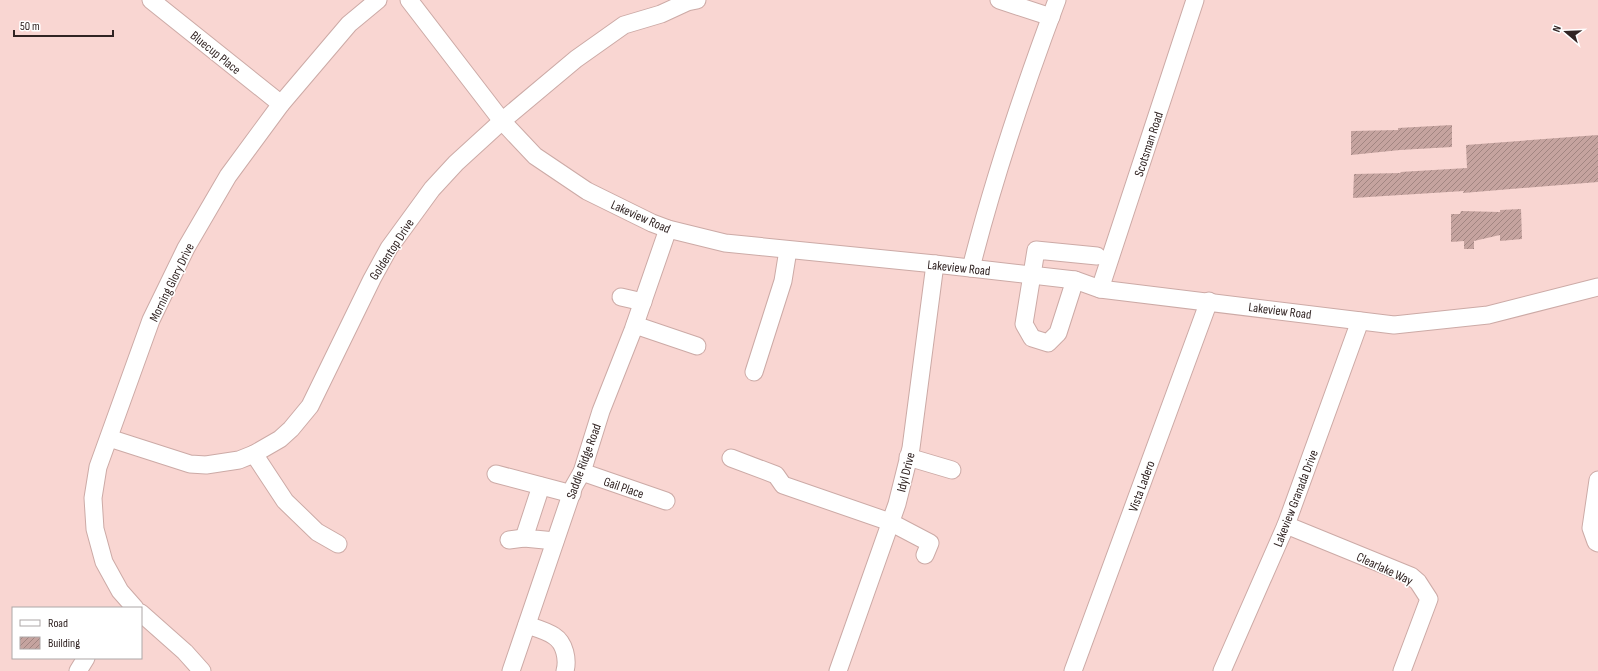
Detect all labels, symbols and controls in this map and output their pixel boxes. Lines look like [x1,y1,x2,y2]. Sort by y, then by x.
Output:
scale bar [14,12,113,38]
north arrow [1546,12,1586,52]
text: 50 m [20,19,40,34]
text: N [1550,24,1564,34]
street label: Bluecup Place [187,28,244,78]
street label: Scotsman Road [1131,110,1167,179]
street label: Lakeview Road [608,197,673,237]
street label: Goldentop Drive [366,216,418,283]
street label: Morning Glory Drive [146,240,198,324]
street label: Lakeview Road [927,257,991,279]
street label: Lakeview Road [1247,299,1312,323]
street label: Saddle Ridge Road [563,421,605,501]
street label: Lakeview Granada Drive [1270,448,1322,549]
street label: Idyl Drive [893,451,919,494]
street label: Vista Ladero [1125,459,1159,514]
street label: Gail Place [601,474,646,502]
street label: Clearlake Way [1354,549,1415,589]
legend [12,607,142,659]
text: Road [48,616,68,631]
text: Building [48,636,80,651]

